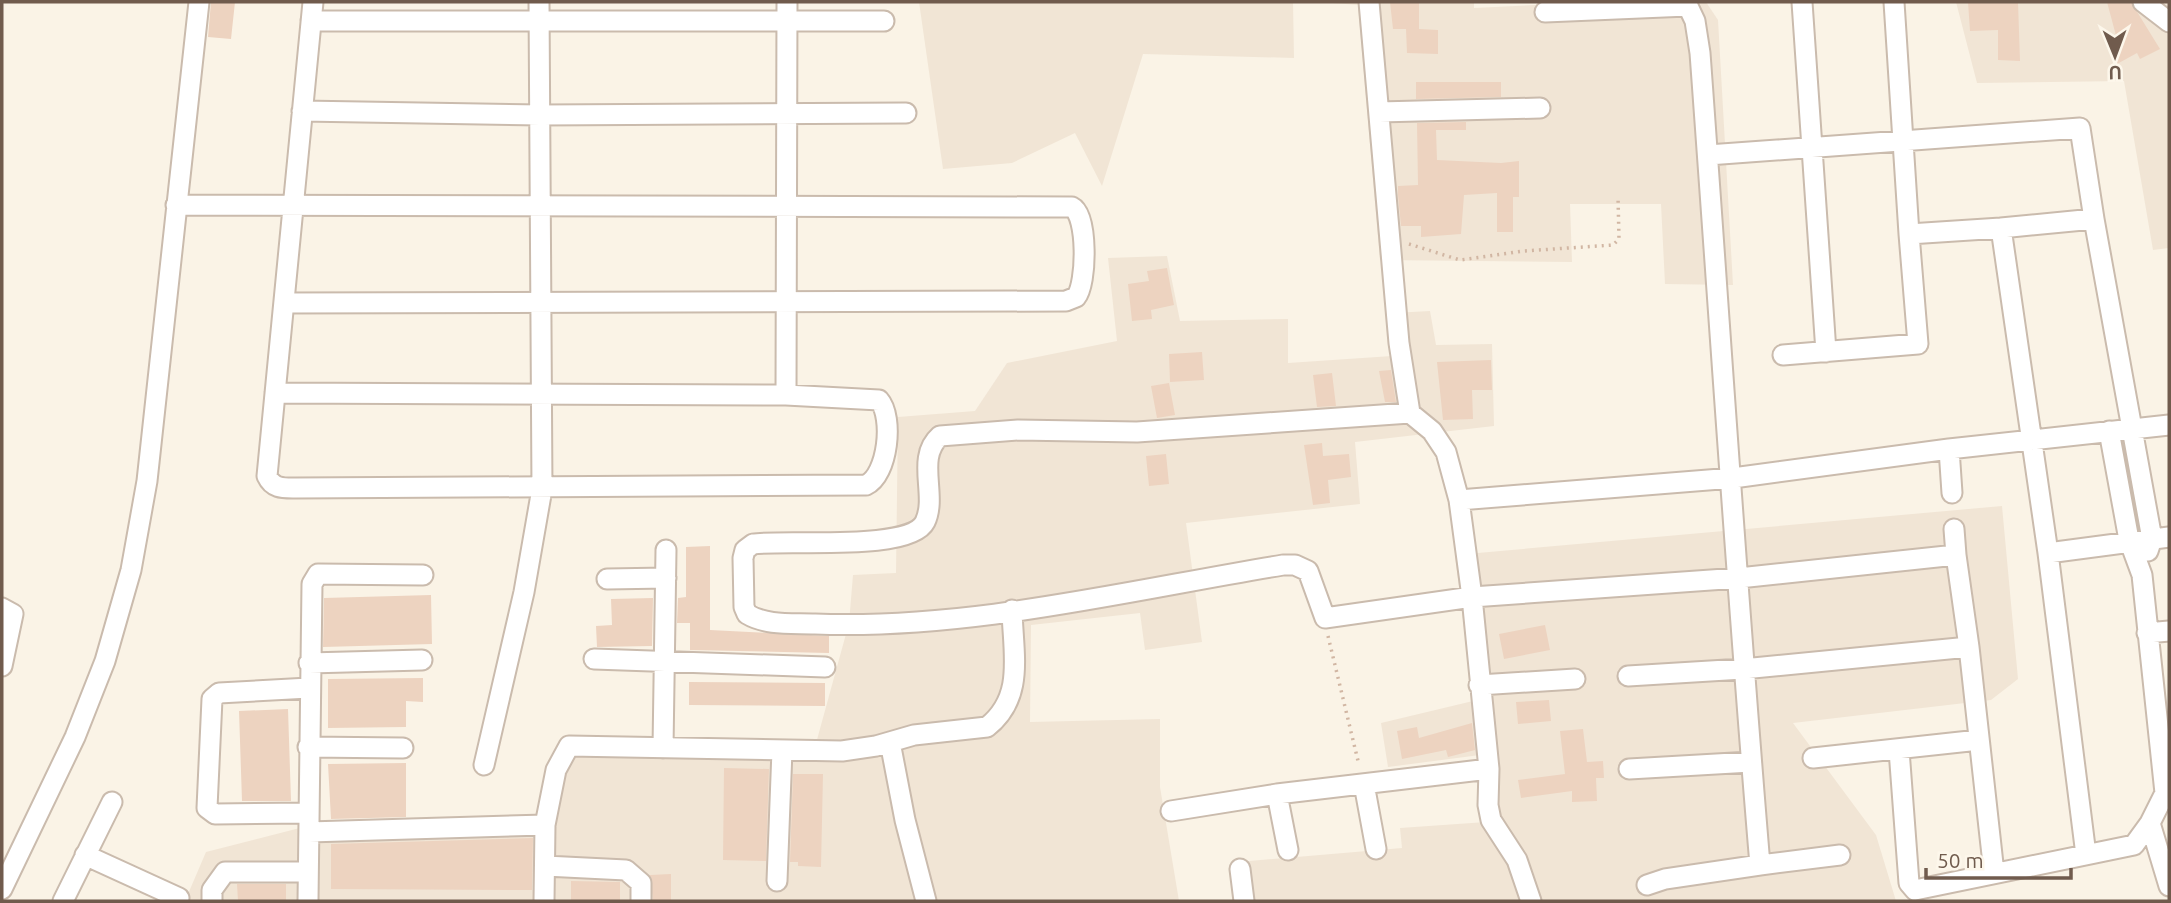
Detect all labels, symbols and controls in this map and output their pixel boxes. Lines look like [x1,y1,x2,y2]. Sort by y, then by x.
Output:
north arrow [2080,21,2150,91]
text: U [2108,62,2122,84]
scale bar [1926,836,2071,880]
text: 50 m [1937,848,1984,872]

